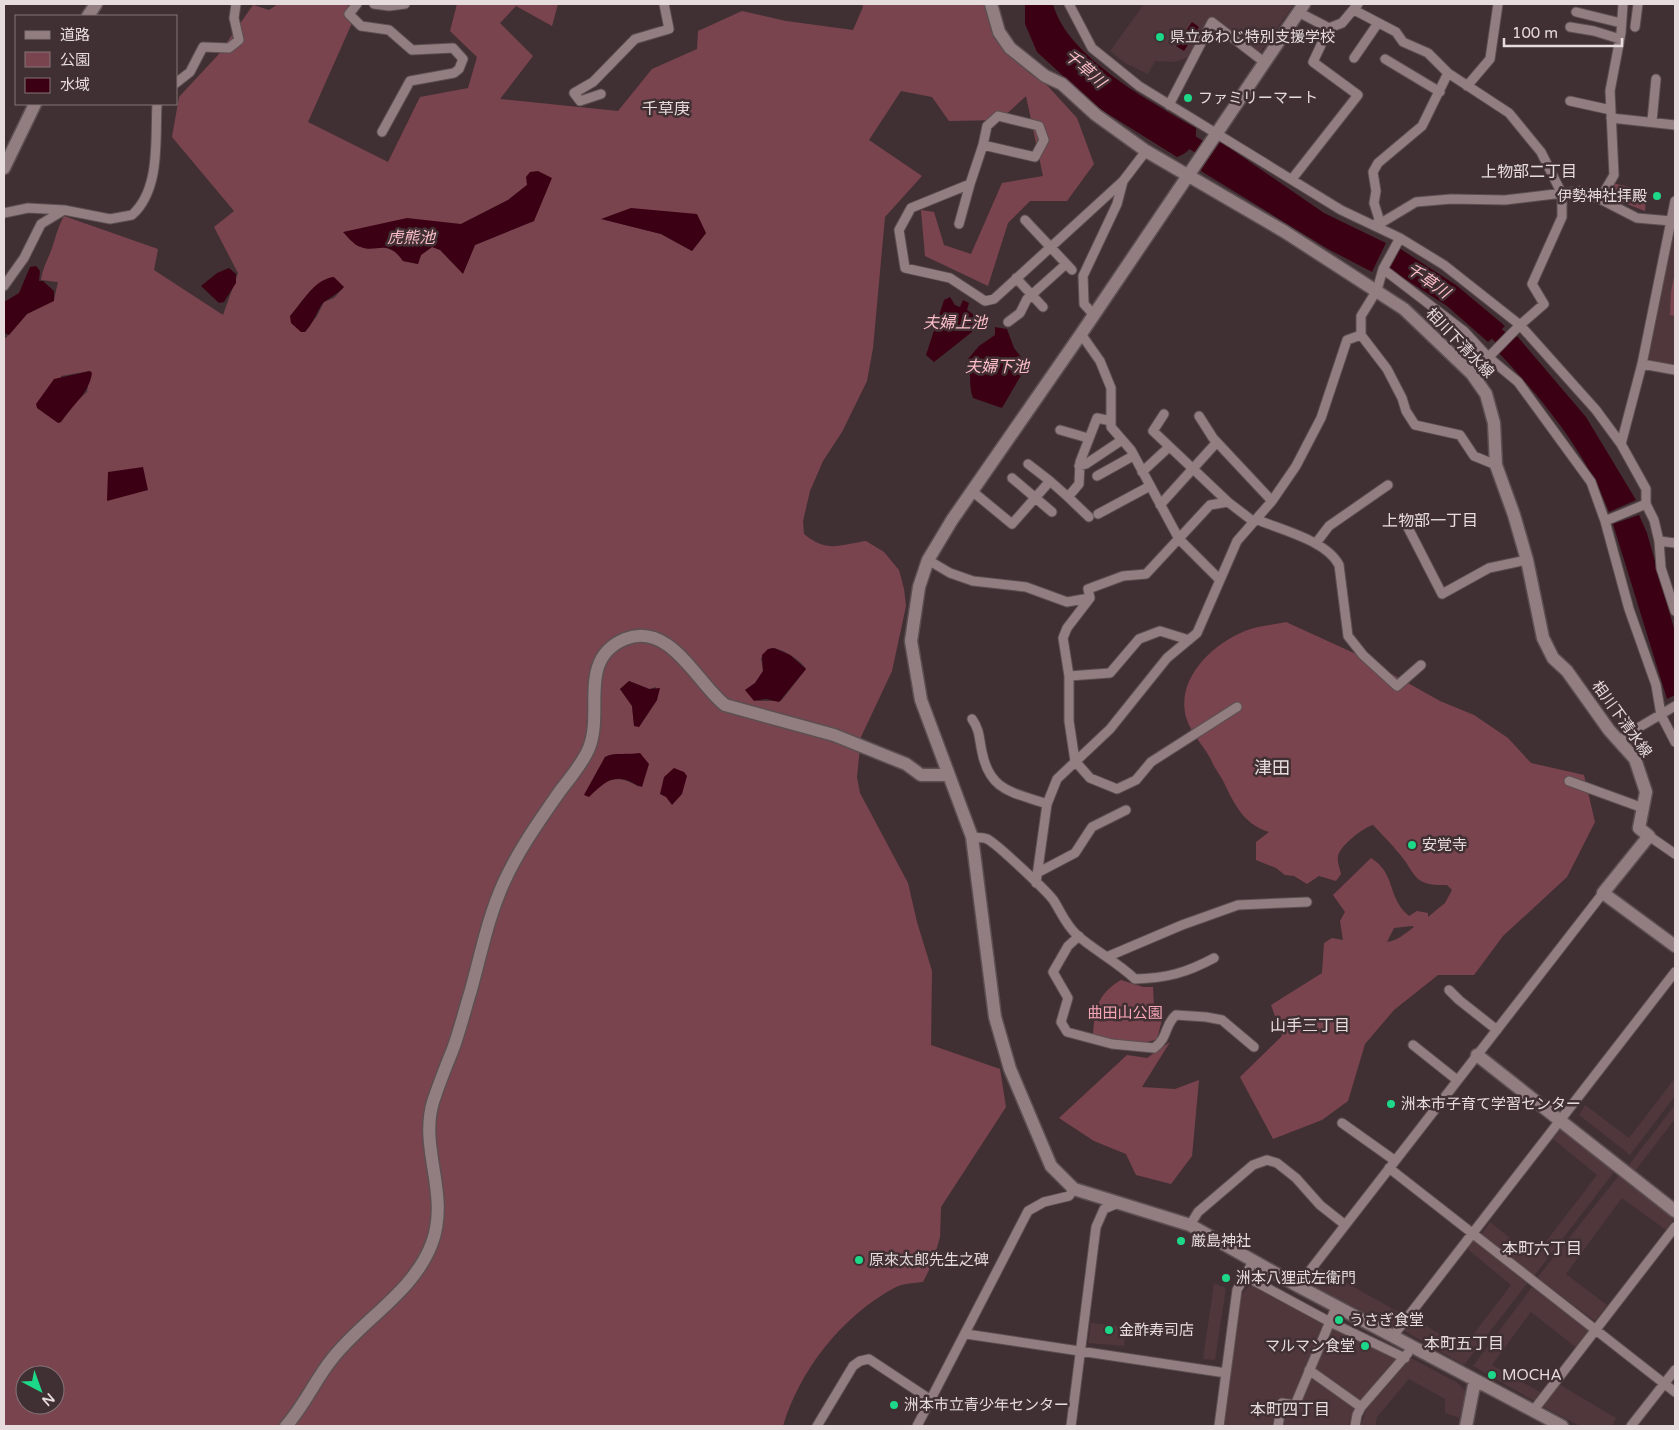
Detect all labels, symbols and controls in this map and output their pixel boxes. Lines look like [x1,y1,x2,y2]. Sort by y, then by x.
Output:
legend [15,15,178,105]
scale bar [1504,15,1622,47]
text: 100 m [1512,24,1558,42]
text: 道路 [60,26,90,44]
place label: 県立あわじ特別支援学校 [1170,28,1335,46]
marker: 県立あわじ特別支援学校 [1154,31,1166,43]
water label: 千草川 [1060,46,1111,94]
text: 公園 [60,51,90,69]
text: 水域 [60,76,90,94]
place label: ファミリーマート [1198,89,1318,107]
marker: ファミリーマート [1182,92,1194,104]
district label: 千草庚 [642,99,690,119]
district label: 上物部二丁目 [1481,162,1577,182]
place label: 伊勢神社拝殿 [1557,187,1647,205]
marker: 伊勢神社拝殿 [1651,190,1663,202]
water label: 虎熊池 [387,228,437,248]
water label: 千草川 [1403,259,1455,304]
street label: 相川下清水線 [1422,304,1498,382]
water label: 夫婦上池 [923,313,989,333]
water label: 夫婦下池 [965,357,1031,377]
district label: 上物部一丁目 [1382,511,1478,531]
street label: 相川下清水線 [1588,677,1656,761]
district label: 津田 [1254,757,1290,779]
place label: 安覚寺 [1422,836,1467,854]
marker: 安覚寺 [1406,839,1418,851]
park label: 曲田山公園 [1087,1004,1163,1022]
district label: 山手三丁目 [1270,1016,1350,1036]
place label: 洲本市子育て学習センター [1401,1095,1581,1113]
marker: 洲本市子育て学習センター [1385,1098,1397,1110]
place label: 厳島神社 [1191,1232,1251,1250]
marker: 厳島神社 [1175,1235,1187,1247]
district label: 本町六丁目 [1502,1239,1582,1259]
place label: 原來太郎先生之碑 [869,1251,989,1269]
marker: 原來太郎先生之碑 [853,1254,865,1266]
place label: 洲本八狸武左衛門 [1236,1269,1356,1287]
marker: 洲本八狸武左衛門 [1220,1272,1232,1284]
place label: うさぎ食堂 [1349,1311,1424,1329]
marker: うさぎ食堂 [1333,1314,1345,1326]
place label: 金酢寿司店 [1119,1321,1194,1339]
marker: 金酢寿司店 [1103,1324,1115,1336]
district label: 本町五丁目 [1424,1334,1504,1354]
place label: マルマン食堂 [1265,1337,1355,1355]
marker: マルマン食堂 [1359,1340,1371,1352]
north arrow [15,1365,65,1415]
place label: MOCHA [1502,1366,1562,1384]
marker: MOCHA [1486,1369,1498,1381]
text: N [38,1389,58,1410]
place label: 洲本市立青少年センター [904,1396,1069,1414]
marker: 洲本市立青少年センター [888,1399,900,1411]
district label: 本町四丁目 [1250,1400,1330,1420]

